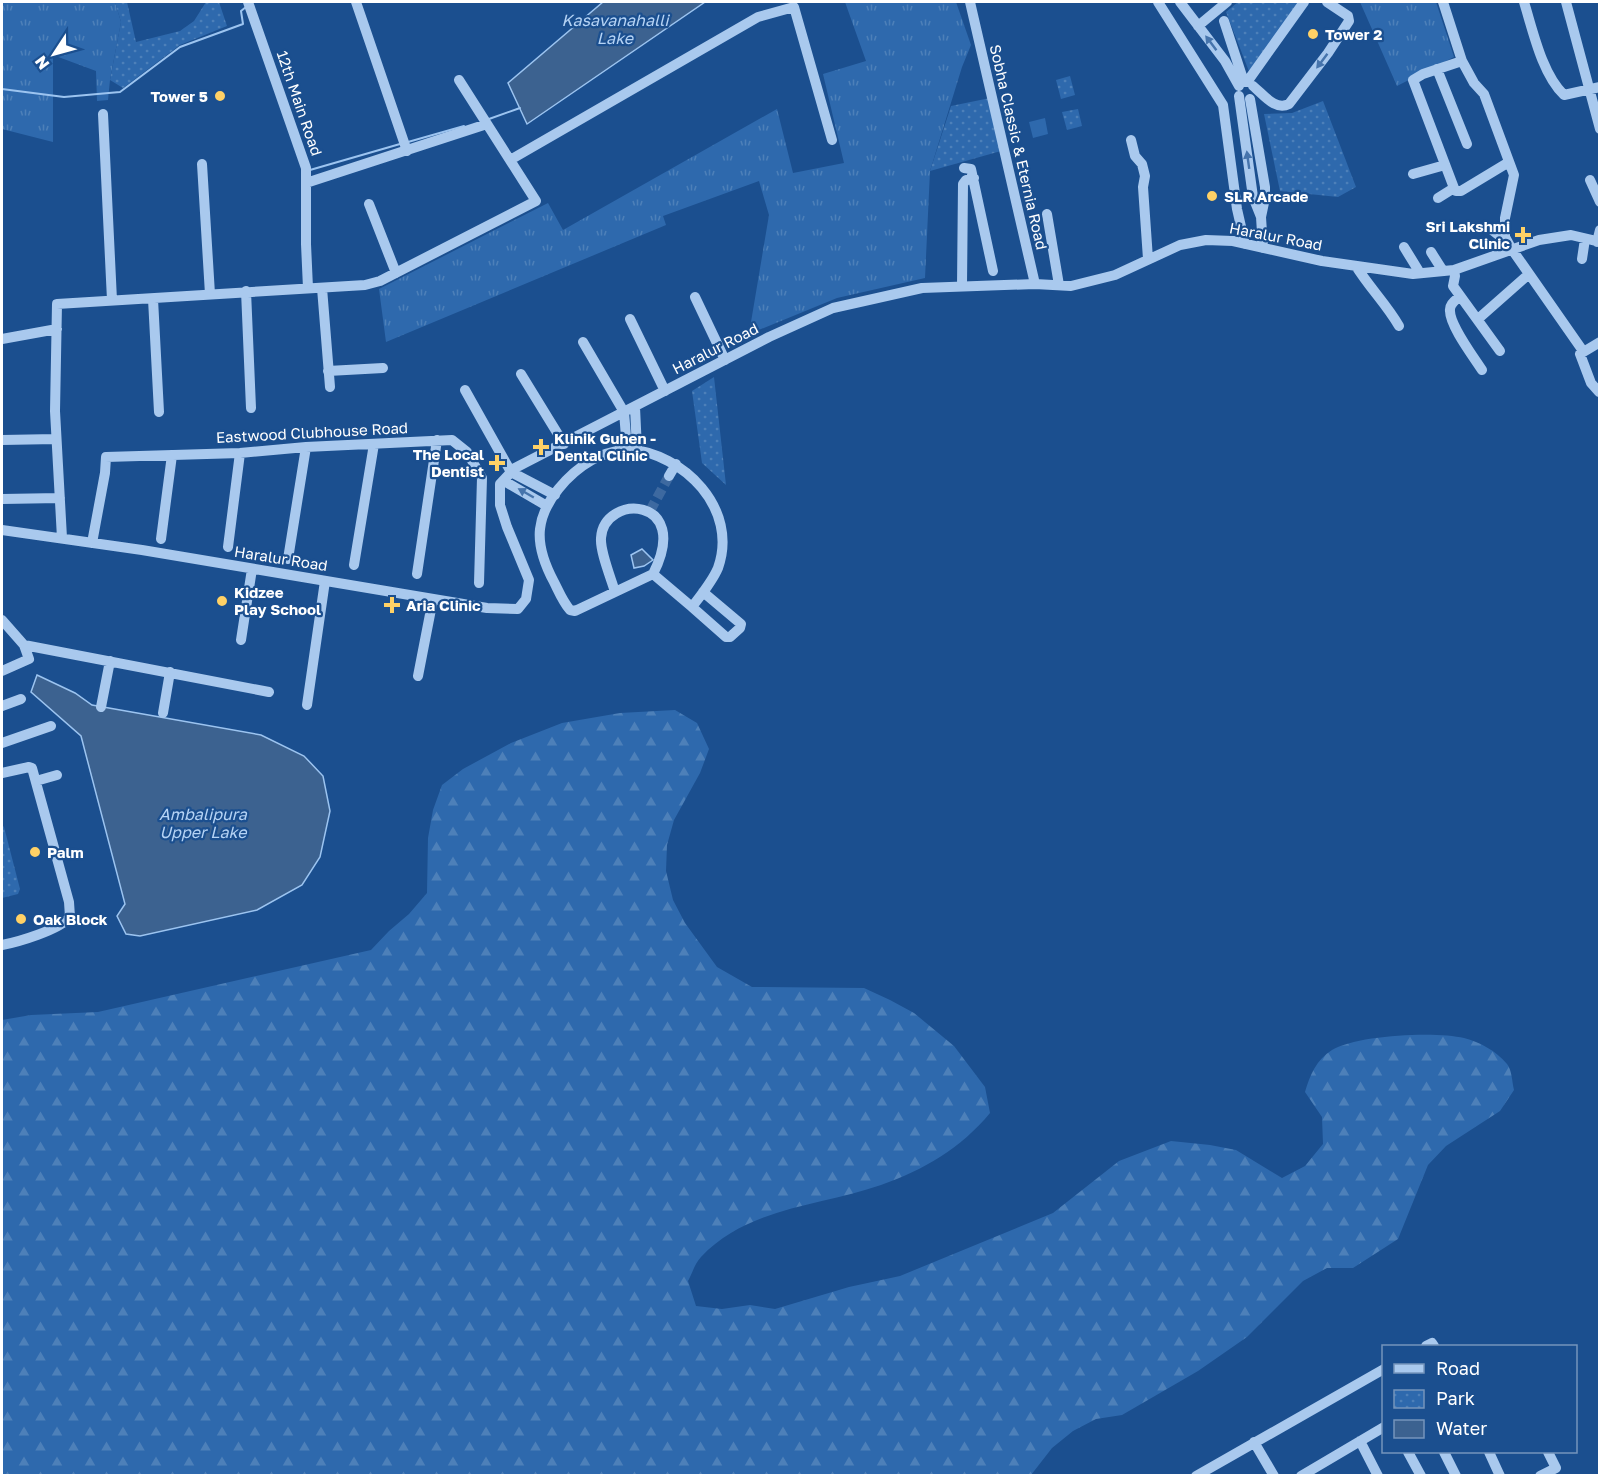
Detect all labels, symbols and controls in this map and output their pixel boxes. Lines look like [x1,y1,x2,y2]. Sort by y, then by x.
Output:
water label: Kasavanahalli Lake [562,10,670,48]
north arrow [24,24,84,84]
place label: Tower 2 [1325,25,1382,43]
marker: Tower 2 [1306,27,1320,41]
one-way arrow [1205,35,1217,51]
street label: Sobha Classic & Eternia Road [987,43,1051,251]
street label: 12th Main Road [274,48,326,158]
text: N [30,52,54,74]
one-way arrow [1316,53,1328,69]
place label: Tower 5 [151,87,208,105]
marker: Tower 5 [213,89,227,103]
one-way arrow [1243,151,1253,170]
place label: SLR Arcade [1224,187,1309,205]
marker: SLR Arcade [1205,189,1219,203]
place label: Sri Lakshmi Clinic [1426,217,1510,252]
street label: Haralur Road [1228,218,1324,254]
marker: Sri Lakshmi Clinic [1514,226,1532,244]
street label: Haralur Road [669,319,761,377]
street label: Eastwood Clubhouse Road [216,418,408,446]
place label: Klinik Guhen - Dental Clinic [554,429,656,464]
marker: Klinik Guhen - Dental Clinic [532,438,550,456]
place label: The Local Dentist [413,445,484,480]
marker: The Local Dentist [488,454,506,472]
one-way arrow [517,489,534,499]
street label: Haralur Road [233,542,329,574]
place label: Kidzee Play School [234,583,321,618]
marker: Kidzee Play School [215,594,229,608]
marker: Aria Clinic [383,596,401,614]
place label: Aria Clinic [406,596,481,614]
water label: Ambalipura Upper Lake [159,804,248,842]
place label: Palm [47,843,84,861]
marker: Palm [28,845,42,859]
place label: Oak Block [33,910,108,928]
marker: Oak Block [14,912,28,926]
legend [1382,1345,1577,1453]
text: Road [1436,1357,1480,1379]
text: Park [1436,1387,1475,1409]
text: Water [1436,1417,1487,1439]

